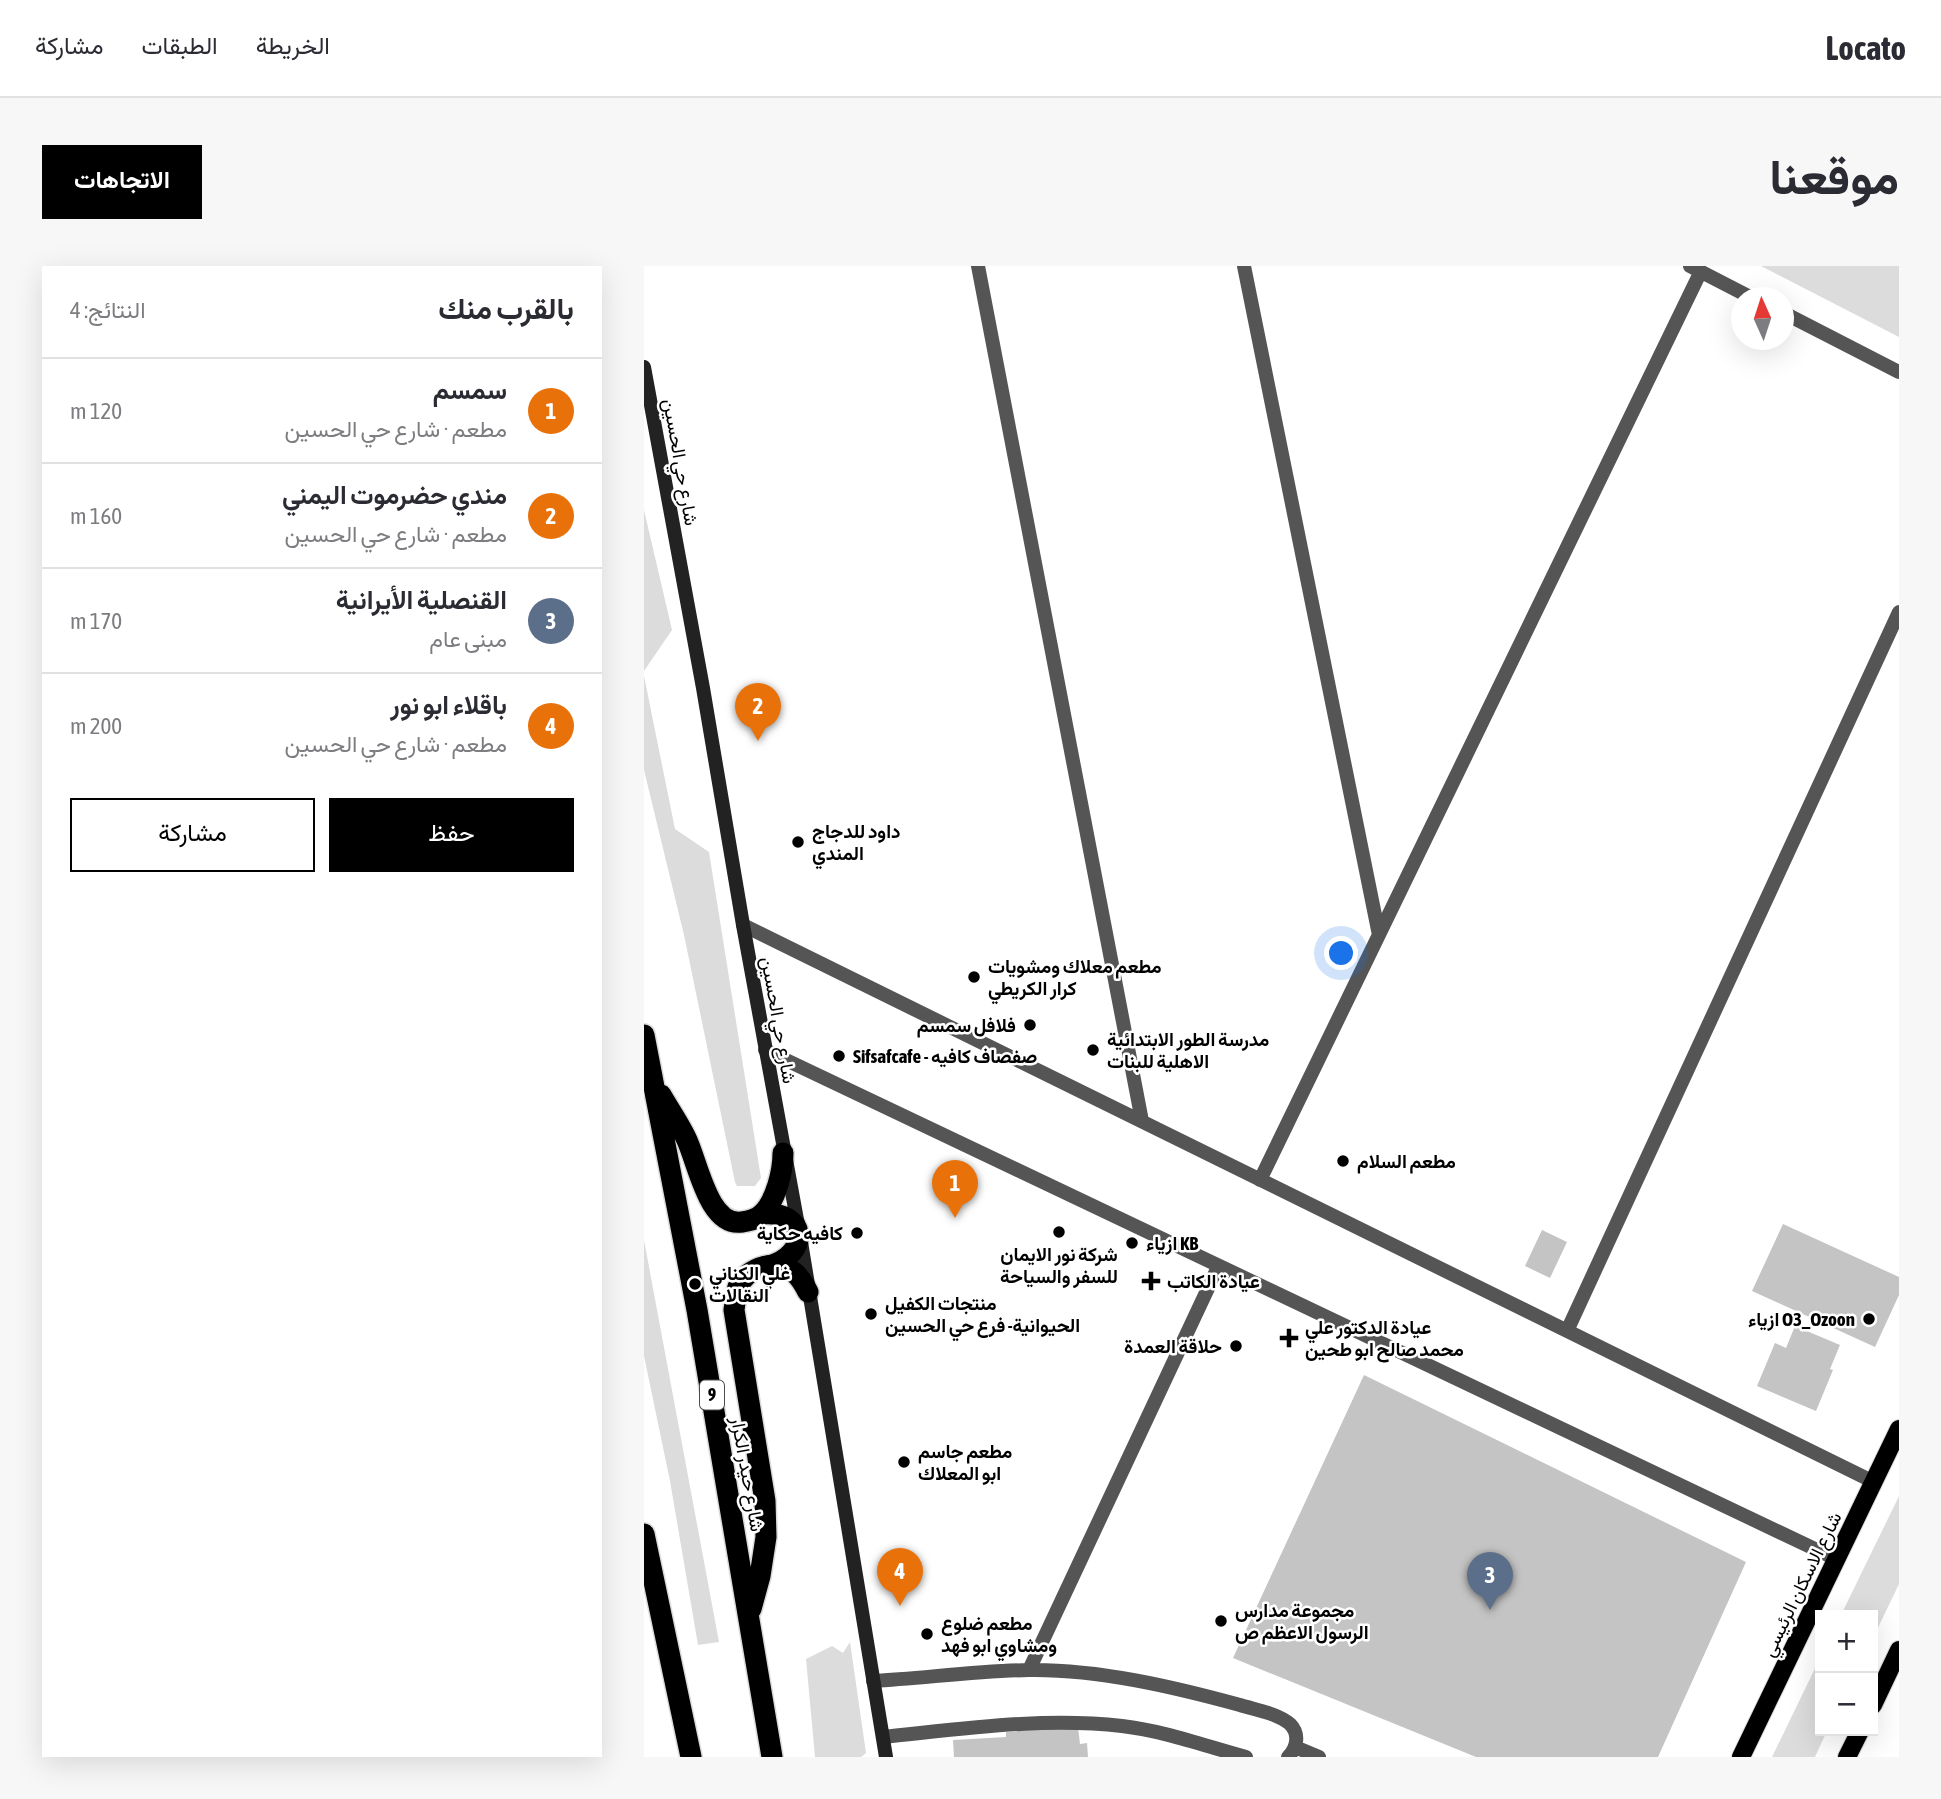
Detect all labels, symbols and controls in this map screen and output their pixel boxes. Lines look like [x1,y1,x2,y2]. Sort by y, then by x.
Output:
text: Locato [1825,29,1906,67]
text: مشاركة [35,32,103,59]
text: الطبقات [141,32,218,59]
text: الخريطة [256,32,330,59]
button: الاتجاهات [42,145,202,219]
text: موقعنا [1769,148,1899,204]
north arrow [1731,287,1794,350]
text: بالقرب منك [438,291,574,325]
text: النتائج: 4 [70,297,145,323]
text: سمسم [433,375,507,405]
street label: شارع حي الحسين [654,397,703,528]
text: 120 m [70,398,122,424]
text: 1 [546,398,556,424]
text: مطعم · شارع حي الحسين [285,416,507,442]
text: مندي حضرموت اليمني [282,480,507,510]
text: 160 m [70,503,122,529]
text: 2 [546,503,556,529]
text: مطعم · شارع حي الحسين [285,521,507,547]
text: القنصلية الأيرانية [336,585,507,615]
text: 170 m [70,608,122,634]
text: 3 [546,608,556,634]
text: مبنى عام [429,626,507,652]
pin: 2 [735,683,781,741]
text: باقلاء ابو نور [390,690,507,720]
text: 200 m [70,713,122,739]
text: 4 [546,713,556,739]
text: مطعم · شارع حي الحسين [285,731,507,757]
button: مشاركة [70,798,315,872]
button: حفظ [329,798,574,872]
place label: داود للدجاج المندي [812,820,901,870]
marker: داود للدجاج المندي [790,834,806,850]
your location [1324,936,1358,970]
street label: شارع حي الحسين [752,955,801,1086]
place label: مطعم معلاك ومشويات كرار الكريطي [988,955,1162,1005]
marker: مطعم معلاك ومشويات كرار الكريطي [966,969,982,985]
place label: فلافل سمسم [917,1014,1016,1038]
marker: فلافل سمسم [1022,1017,1038,1033]
place label: مدرسة الطور الابتدائية الاهلية للبنات [1107,1028,1269,1073]
marker: مدرسة الطور الابتدائية الاهلية للبنات [1085,1042,1101,1058]
place label: Sifsafcafe - صفصاف كافيه [853,1045,1037,1068]
marker: Sifsafcafe - صفصاف كافيه [831,1048,847,1064]
place label: مطعم السلام [1357,1150,1456,1174]
marker: مطعم السلام [1335,1153,1351,1169]
pin: 1 [932,1160,978,1218]
place label: كافيه حكاية [757,1222,843,1245]
marker: شركة نور الايمان للسفر والسياحة [1051,1224,1067,1240]
marker: كافيه حكاية [849,1225,865,1241]
place label: ازياء KB [1146,1232,1198,1256]
marker: ازياء KB [1124,1235,1140,1251]
place label: شركة نور الايمان للسفر والسياحة [1000,1243,1118,1289]
place label: غلي الكناني النقالات [709,1262,790,1306]
place label: عيادة الكاتب [1167,1270,1260,1293]
marker: عيادة الكاتب [1141,1271,1161,1291]
marker: غلي الكناني النقالات [687,1276,703,1292]
place label: منتجات الكفيل الحيوانية- فرع حي الحسين [885,1292,1080,1342]
marker: منتجات الكفيل الحيوانية- فرع حي الحسين [863,1306,879,1322]
place label: ازياء O3_Ozoon [1748,1308,1855,1332]
marker: ازياء O3_Ozoon [1861,1311,1877,1327]
place label: عيادة الدكتور علي محمد صالح ابو طحين [1305,1316,1464,1363]
marker: عيادة الدكتور علي محمد صالح ابو طحين [1279,1328,1299,1348]
place label: حلاقة العمدة [1124,1335,1222,1357]
marker: حلاقة العمدة [1228,1338,1244,1354]
road number: 9 [700,1380,724,1410]
street label: شارع حيدر الكرار [725,1414,769,1533]
place label: مطعم جاسم ابو المعلاك [918,1440,1012,1486]
marker: مطعم جاسم ابو المعلاك [896,1454,912,1470]
street label: شارع الاسكان الرئيسي [1756,1508,1850,1662]
pin: 4 [877,1548,923,1606]
pin: 3 [1467,1552,1513,1610]
place label: مجموعة مدارس الرسول الاعظم ص [1235,1599,1369,1645]
map controls [1815,1610,1878,1736]
button: + [1815,1610,1878,1673]
place label: مطعم ضلوع ومشاوي ابو فهد [941,1612,1057,1662]
marker: مجموعة مدارس الرسول الاعظم ص [1213,1613,1229,1629]
marker: مطعم ضلوع ومشاوي ابو فهد [919,1626,935,1642]
button: − [1815,1673,1878,1736]

